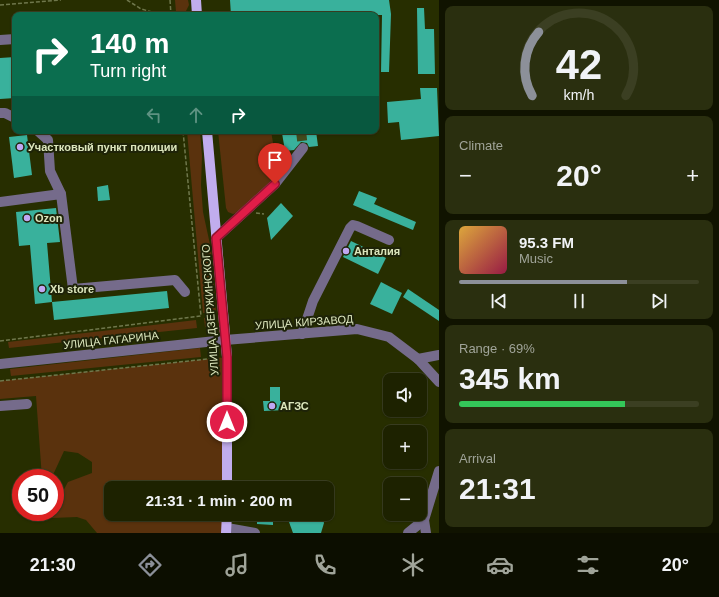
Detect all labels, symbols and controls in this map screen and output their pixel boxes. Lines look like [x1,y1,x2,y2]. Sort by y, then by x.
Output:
icon: right [24,28,76,80]
text: 140 m [90,28,169,59]
text: 42 [556,41,602,88]
text: Turn right [90,61,166,81]
text: km/h [564,87,595,103]
icon: left [143,104,165,126]
icon: ahead [185,104,207,126]
icon: right [227,104,249,126]
text: Climate [459,138,503,153]
place label: Участковый пункт полиции [28,141,177,153]
marker: Участковый пункт полиции [15,142,25,152]
pin [258,143,292,184]
icon: arrive [264,149,286,171]
text: 20° [556,159,602,192]
text: − [459,163,472,188]
text: + [686,163,699,188]
place label: Ozon [35,212,63,224]
marker: Ozon [22,213,32,223]
text: 95.3 FM [519,234,574,251]
street label: УЛИЦА ДЗЕРЖИНСКОГО [199,243,221,376]
place label: Анталия [354,245,400,257]
marker: Анталия [341,246,351,256]
text: Music [519,251,553,266]
place label: Xb store [50,283,94,295]
marker: Xb store [37,284,47,294]
icon: previous [488,290,510,312]
icon: pause [568,290,590,312]
icon: next [648,290,670,312]
street label: УЛИЦА КИРЗАВОД [254,313,354,331]
street label: УЛИЦА ГАГАРИНА [63,329,160,351]
text: Range · 69% [459,341,535,356]
text: 345 km [459,362,561,395]
map controls [383,373,427,521]
button: sound [383,373,427,417]
place label: АГЗС [280,400,309,412]
position arrow [206,401,248,443]
marker: АГЗС [267,401,277,411]
button: + [383,425,427,469]
text: Arrival [459,451,496,466]
speed limit sign: 50 [12,469,64,521]
text: 21:31 [459,472,536,505]
button: − [383,477,427,521]
text: 21:31 · 1 min · 200 m [146,492,292,509]
icon: directions [136,551,164,579]
icon: music [223,551,251,579]
icon: phone [311,551,339,579]
icon: climate [399,551,427,579]
icon: car [486,551,514,579]
icon: filters [574,551,602,579]
text: 21:30 [30,555,76,575]
text: 20° [662,555,689,575]

